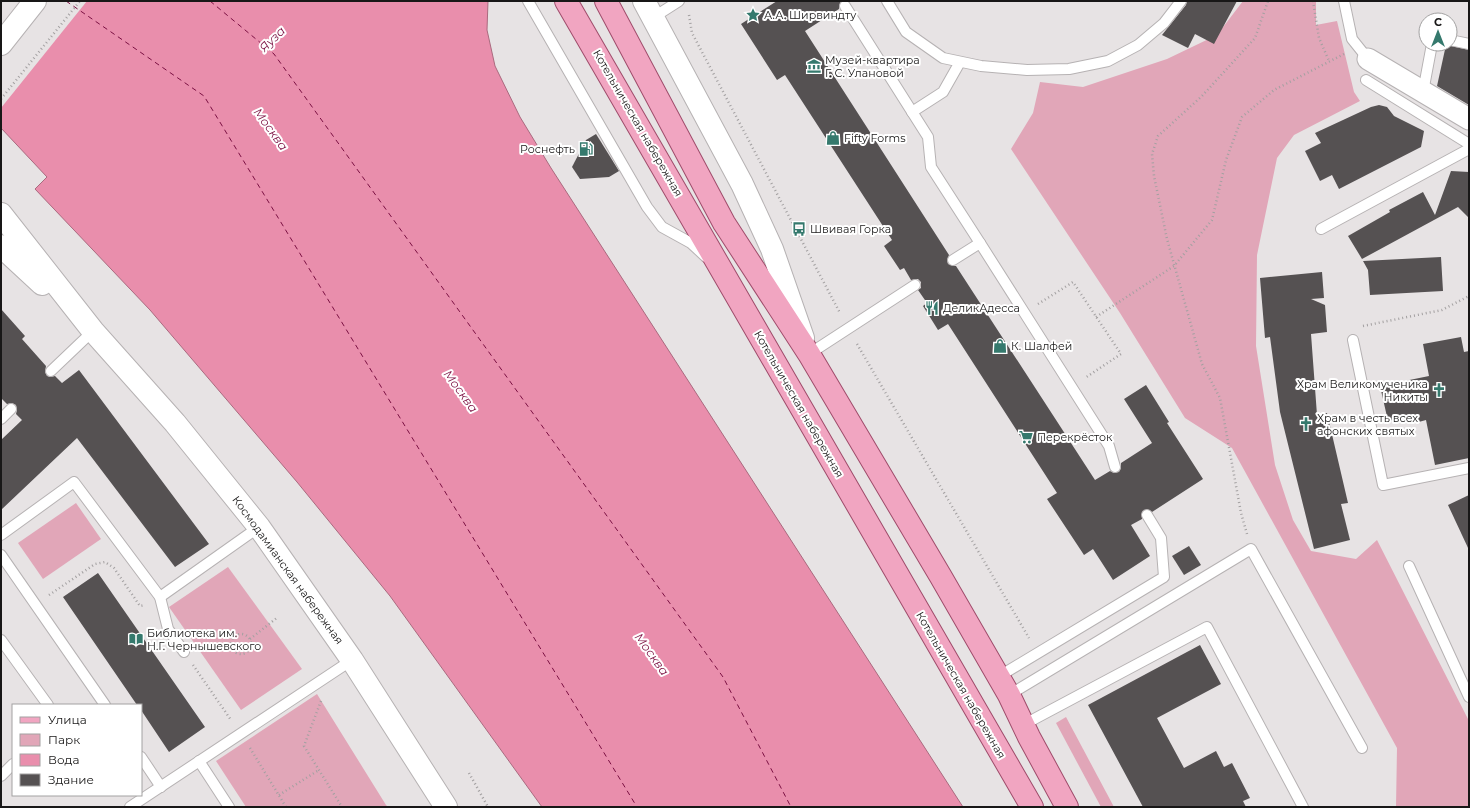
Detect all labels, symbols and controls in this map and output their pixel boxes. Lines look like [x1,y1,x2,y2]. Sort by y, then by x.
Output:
place icon: А.А. Ширвиндту [745,7,761,23]
place label: А.А. Ширвиндту [764,8,857,22]
north arrow [1418,12,1458,52]
text: С [1434,15,1442,29]
water label: Яуза [256,23,288,55]
street label: Котельническая набережная [590,47,686,199]
place label: Музей-квартира Г. С. Улановой [825,53,920,80]
museum icon: Музей-квартира Г. С. Улановой [806,58,822,74]
water label: Москва [251,105,291,153]
shop icon: Fifty Forms [825,130,841,146]
place label: Fifty Forms [844,131,906,145]
fuel station icon: Роснефть [578,141,594,157]
place label: Роснефть [520,142,575,156]
bus stop icon: Швивая Горка [791,221,807,237]
place label: Швивая Горка [810,222,891,236]
restaurant icon: ДеликАдесса [924,300,940,316]
place label: ДеликАдесса [943,301,1020,315]
street label: Котельническая набережная [751,328,847,480]
shop icon: К. Шалфей [992,338,1008,354]
place label: К. Шалфей [1011,339,1072,353]
water label: Москва [441,367,481,415]
place label: Храм Великомученика Никиты [1297,377,1428,404]
church icon: Храм Великомученика Никиты [1431,382,1447,398]
place label: Храм в честь всех афонских святых [1317,411,1418,438]
church icon: Храм в честь всех афонских святых [1298,416,1314,432]
supermarket icon: Перекрёсток [1018,429,1034,445]
place label: Перекрёсток [1037,430,1113,444]
street label: Космодамианская набережная [229,493,347,647]
street label: Котельническая набережная [913,609,1009,761]
place label: Библиотека им. Н.Г. Чернышевского [147,626,261,653]
water label: Москва [632,630,672,678]
library icon: Библиотека им. Н.Г. Чернышевского [128,631,144,647]
legend [12,704,142,796]
text: Улица [48,712,87,727]
text: Парк [48,732,80,747]
text: Вода [48,752,79,767]
text: Здание [48,772,94,787]

